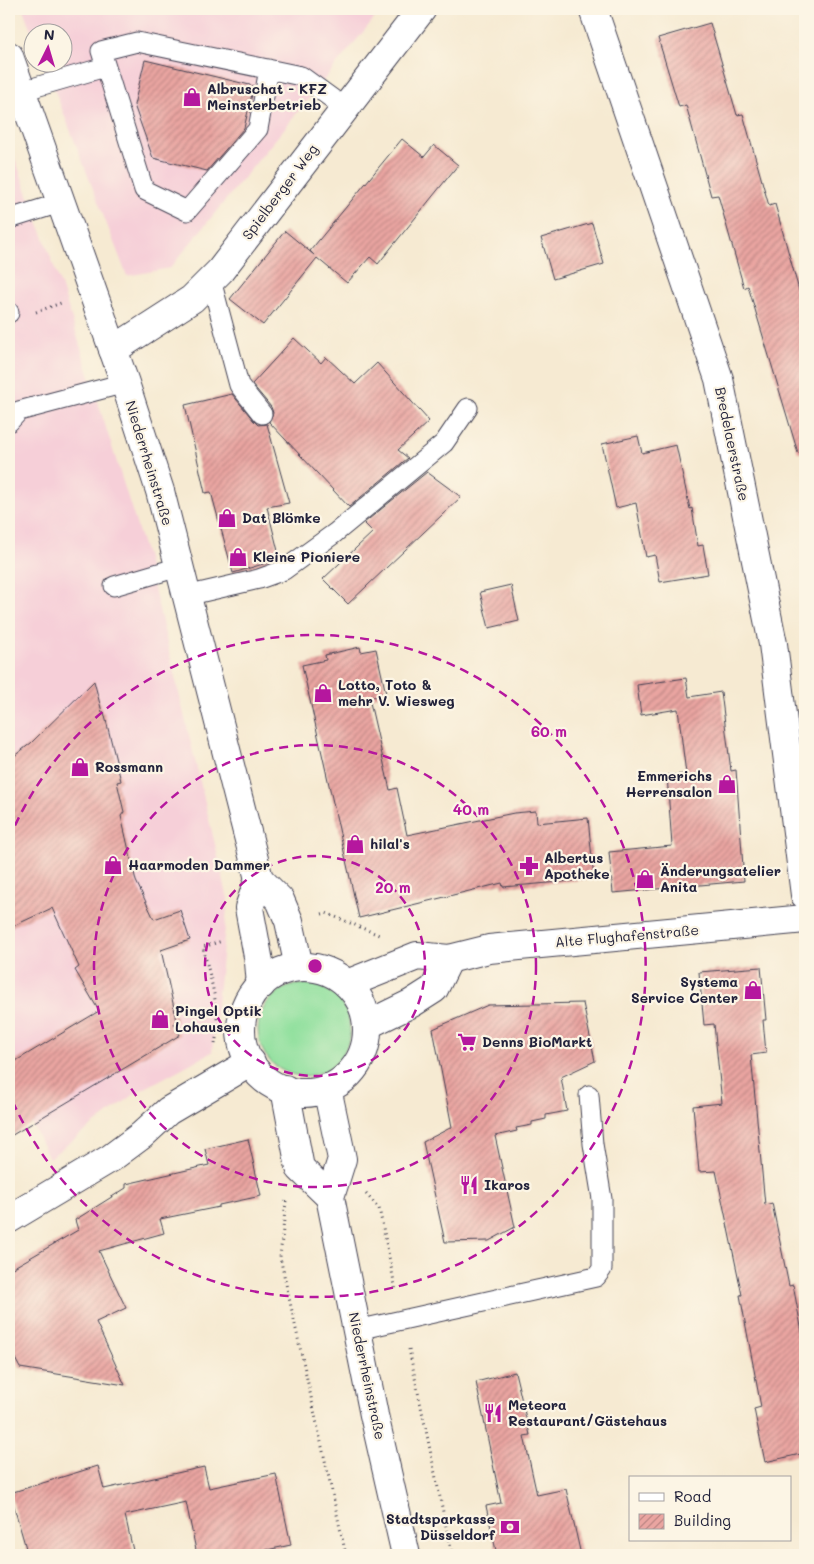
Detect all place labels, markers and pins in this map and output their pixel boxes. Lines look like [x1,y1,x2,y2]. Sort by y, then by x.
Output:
place label: Albruschat - KFZ Meinsterbetrieb [207,79,327,114]
shop icon: Albruschat - KFZ Meinsterbetrieb [181,86,203,108]
shop icon: Dat Blömke [216,507,238,529]
place label: Dat Blömke [242,508,321,527]
shop icon: Kleine Pioniere [227,546,249,568]
place label: Kleine Pioniere [253,547,360,566]
place label: Lotto, Toto & mehr V. Wiesweg [338,675,455,710]
shop icon: Lotto, Toto & mehr V. Wiesweg [312,682,334,704]
shop icon: Rossmann [69,756,91,778]
place label: Rossmann [95,757,163,776]
place label: Emmerichs Herrensalon [625,766,712,801]
shop icon: Emmerichs Herrensalon [716,773,738,795]
shop icon: hilal's [344,833,366,855]
place label: hilal's [370,834,410,853]
place label: Albertus Apotheke [544,848,610,883]
shop icon: Haarmoden Dammer [102,854,124,876]
place label: Haarmoden Dammer [128,855,270,874]
pharmacy icon: Albertus Apotheke [518,855,540,877]
place label: Änderungsatelier Anita [660,861,781,896]
shop icon: Änderungsatelier Anita [634,868,656,890]
centre of rings [306,957,324,975]
place label: Systema Service Center [631,972,738,1007]
shop icon: Systema Service Center [742,979,764,1001]
place label: Pingel Optik Lohausen [175,1001,262,1036]
shop icon: Pingel Optik Lohausen [149,1008,171,1030]
supermarket icon: Denns BioMarkt [456,1031,478,1053]
place label: Denns BioMarkt [482,1032,592,1051]
restaurant icon: Ikaros [458,1174,480,1196]
place label: Ikaros [484,1175,530,1194]
place label: Meteora Restaurant/Gästehaus [508,1395,667,1430]
restaurant icon: Meteora Restaurant/Gästehaus [482,1402,504,1424]
place label: Stadtsparkasse Düsseldorf [386,1509,496,1544]
bank icon: Stadtsparkasse Düsseldorf [499,1516,521,1538]

